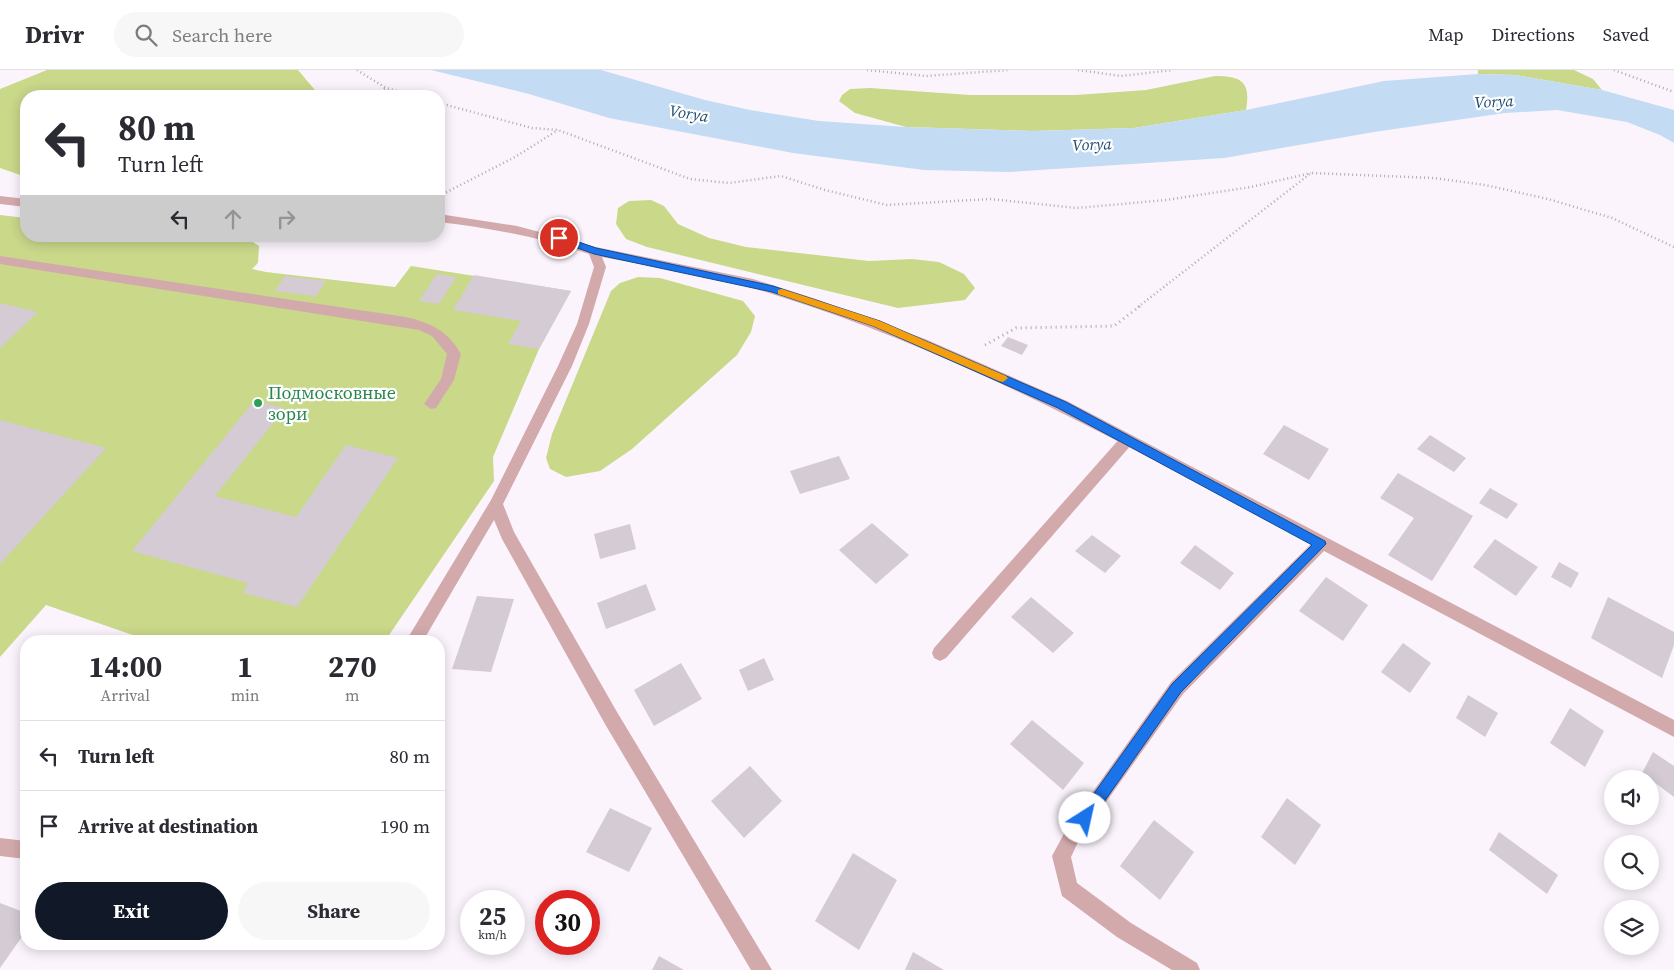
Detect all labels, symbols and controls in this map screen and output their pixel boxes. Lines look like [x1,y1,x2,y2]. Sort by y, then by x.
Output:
search box [114,12,464,57]
text: Drivr [25,18,84,51]
icon: search [132,21,160,49]
text: Search here [172,22,273,48]
text: Map [1428,22,1464,47]
text: Directions [1492,22,1575,47]
text: Saved [1603,22,1649,47]
water label: Vorya [1474,89,1515,113]
water label: Vorya [668,99,711,127]
text: 80 m [118,104,195,152]
icon: left [35,110,100,175]
water label: Vorya [1072,132,1113,156]
text: Turn left [118,149,203,179]
icon: left [166,205,194,233]
icon: ahead [219,205,247,233]
icon: right [272,205,300,233]
pin [538,217,580,259]
icon: arrive [545,224,573,252]
place label: Подмосковные зори [268,380,396,426]
marker: Подмосковные зори [252,397,264,409]
text: 14:00 [88,646,162,687]
text: 1 [237,646,253,687]
text: 270 [328,646,377,687]
text: Arrival [101,684,150,706]
text: min [231,684,260,706]
text: m [345,684,359,706]
icon: left [35,742,63,770]
text: Turn left [78,743,154,769]
text: 80 m [389,743,430,769]
map controls [1604,770,1659,955]
button: sound [1604,770,1659,825]
position arrow [1058,791,1110,843]
icon: arrive [35,812,63,840]
text: Arrive at destination [78,813,258,839]
text: 190 m [380,813,430,839]
button: search [1604,835,1659,890]
button: Exit [35,882,228,940]
button: Share [238,882,430,940]
speed limit sign: 30 [535,890,600,955]
text: 25 [479,899,506,933]
button: layers [1604,900,1659,955]
text: km/h [478,927,507,943]

